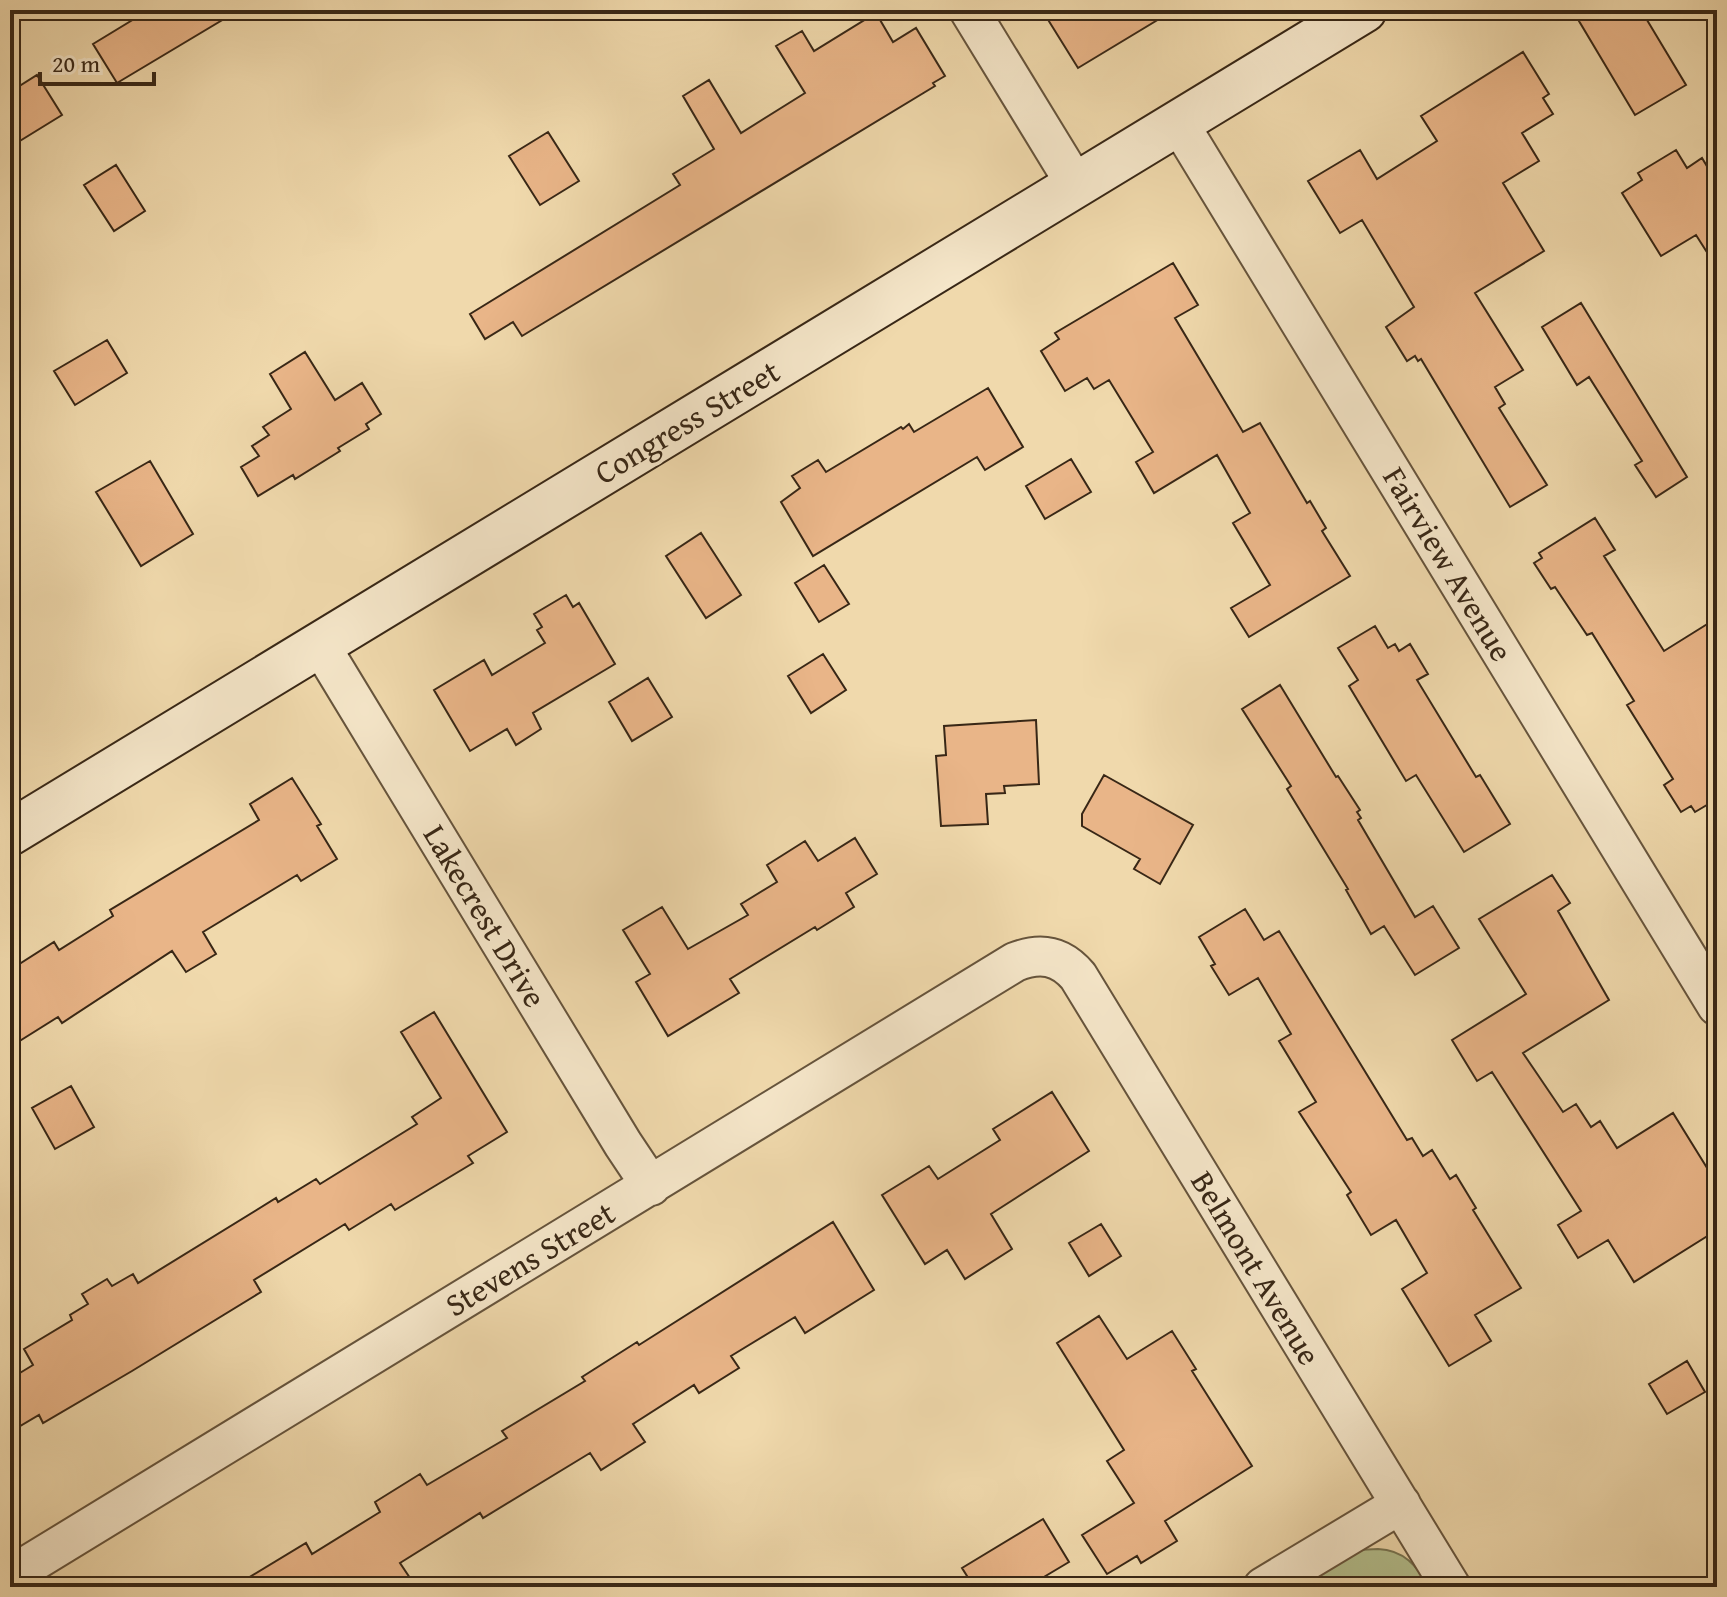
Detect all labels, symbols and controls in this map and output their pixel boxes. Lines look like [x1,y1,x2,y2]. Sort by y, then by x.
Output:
scale bar [40,36,154,86]
text: 20 m [52,46,100,81]
street label: Congress Street [585,348,788,495]
street label: Fairview Avenue [1372,457,1525,670]
street label: Lakecrest Drive [412,815,559,1016]
street label: Belmont Avenue [1180,1162,1333,1374]
street label: Stevens Street [436,1189,624,1328]

